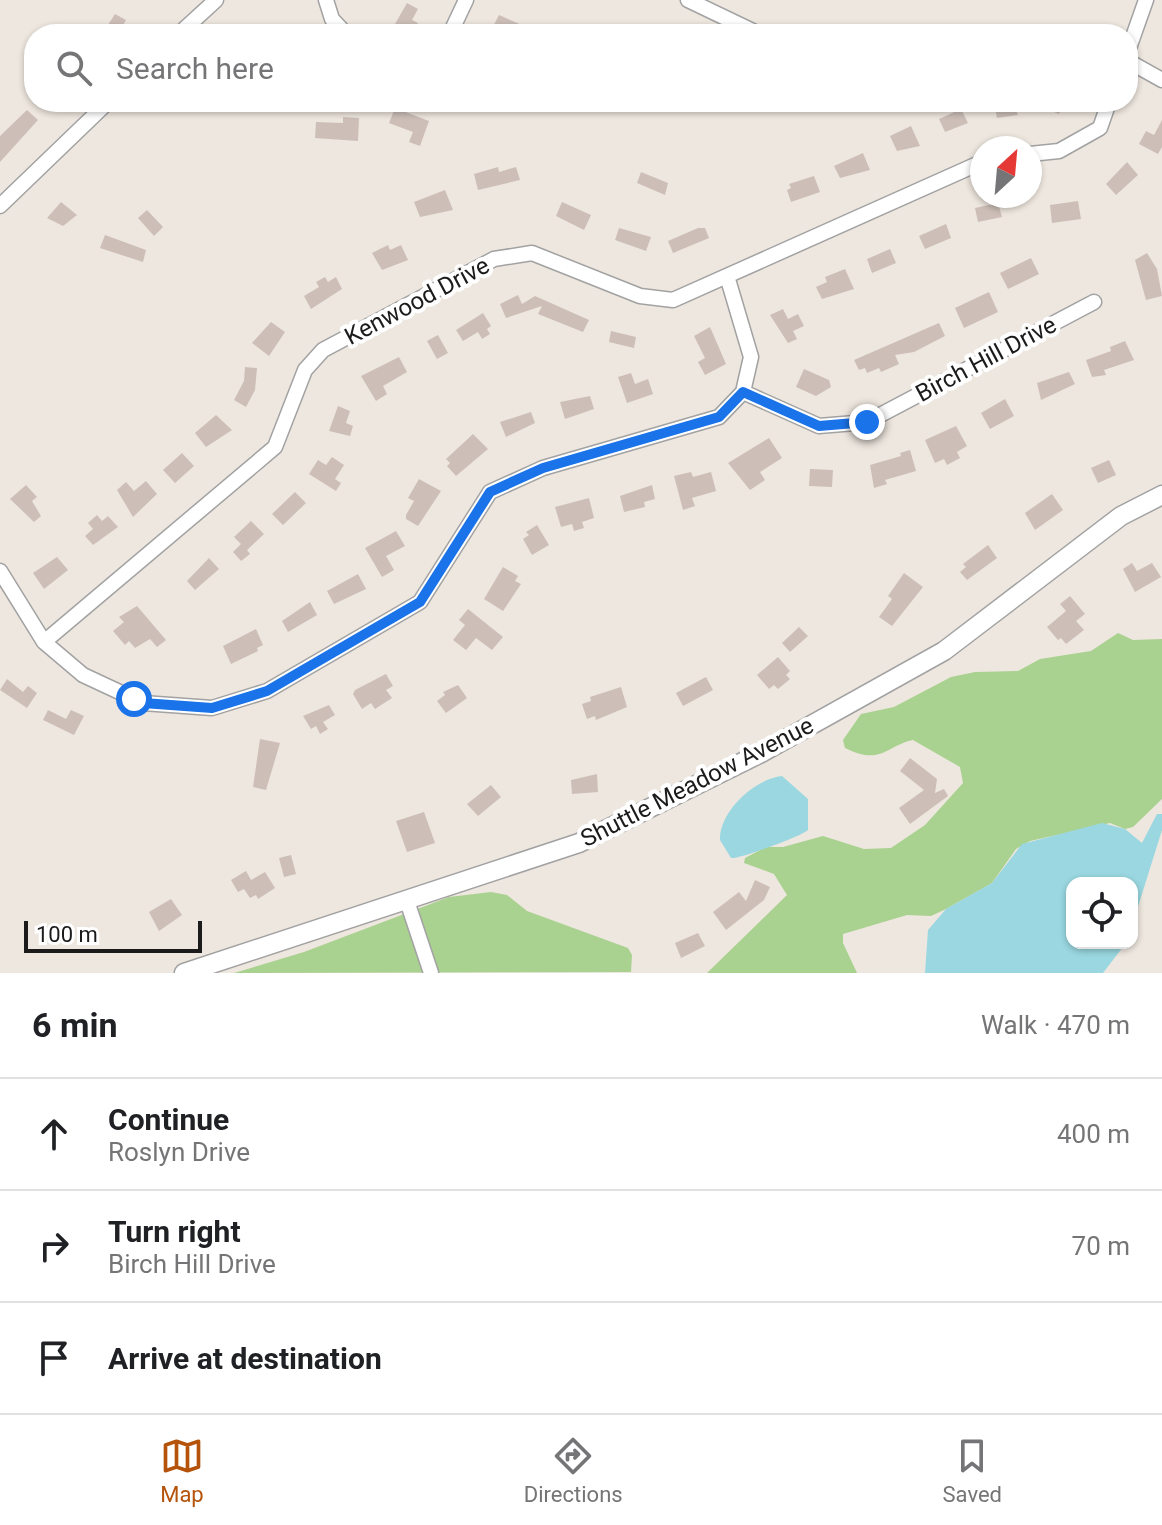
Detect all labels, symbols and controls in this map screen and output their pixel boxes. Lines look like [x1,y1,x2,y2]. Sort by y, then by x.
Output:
search box [24,24,1138,112]
icon: search [52,46,96,90]
text: Search here [116,51,274,86]
north arrow [970,136,1042,208]
street label: Kenwood Drive [340,251,494,351]
street label: Birch Hill Drive [911,310,1061,408]
route end [849,404,885,440]
route start [116,681,152,717]
street label: Shuttle Meadow Avenue [576,711,818,853]
map controls [1066,877,1138,949]
button: locate [1066,877,1138,949]
scale bar [24,917,202,953]
text: 100 m [36,922,98,947]
text: 6 min [32,1005,117,1045]
text: Walk · 470 m [981,1010,1130,1040]
text: Continue [108,1102,229,1137]
icon: ahead [32,1112,76,1156]
text: 400 m [1057,1119,1130,1149]
text: Roslyn Drive [108,1137,250,1167]
text: Turn right [108,1214,241,1249]
icon: right [32,1224,76,1268]
text: 70 m [1072,1231,1130,1261]
text: Birch Hill Drive [108,1249,276,1279]
icon: arrive [32,1336,76,1380]
text: Arrive at destination [108,1341,382,1376]
tab: Map [160,1434,204,1507]
tab: Directions [524,1434,623,1507]
tab: Saved [943,1434,1002,1507]

